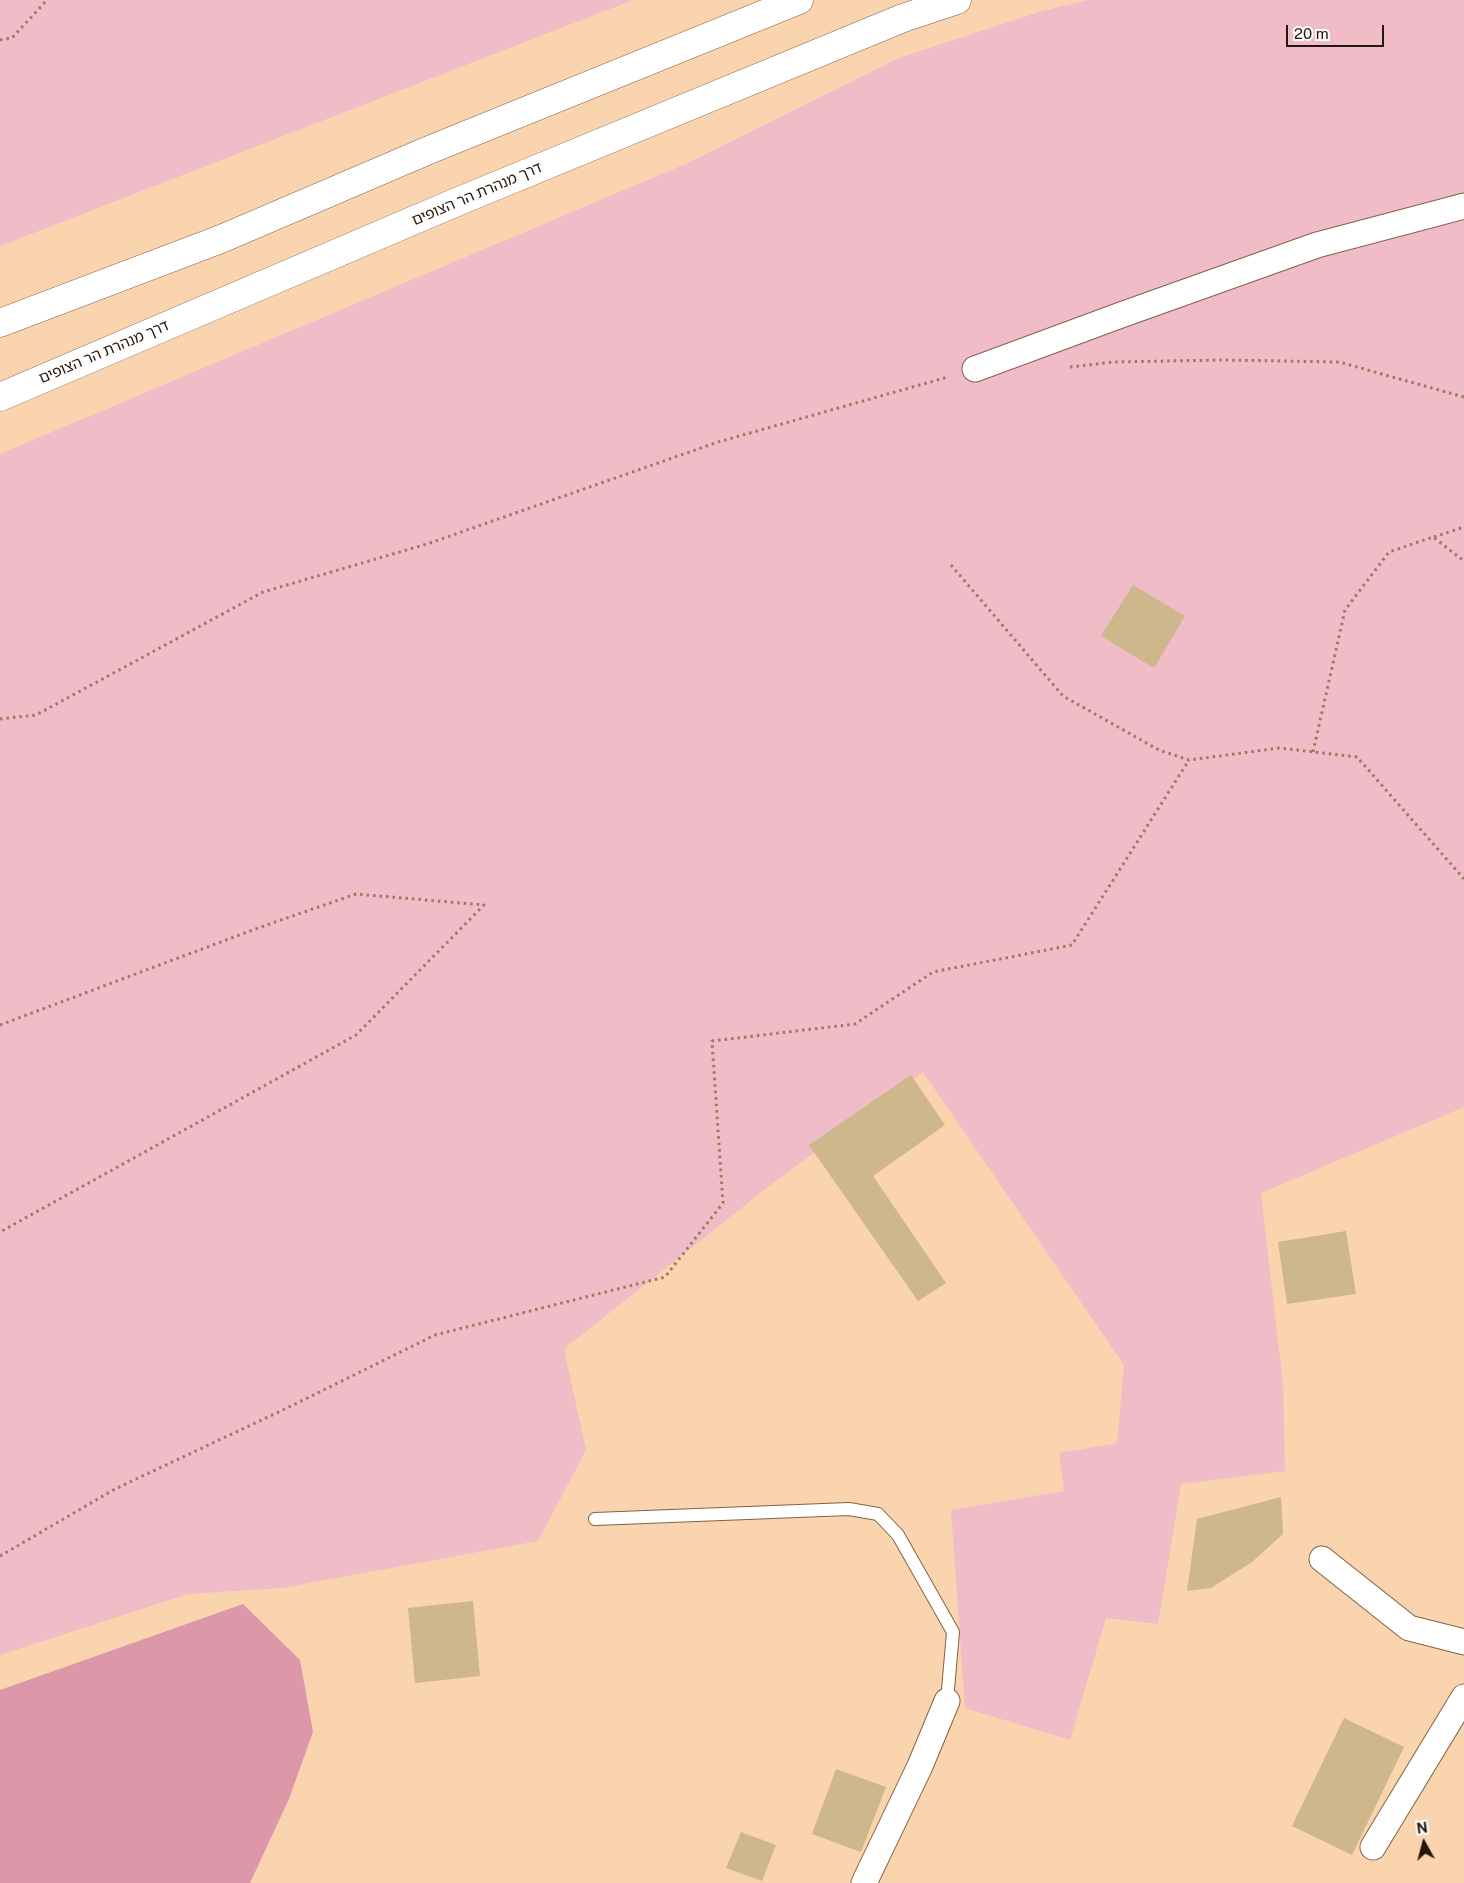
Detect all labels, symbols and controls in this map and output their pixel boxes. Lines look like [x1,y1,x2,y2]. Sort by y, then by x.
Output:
scale bar [1289,15,1386,47]
text: 20 m [1294,25,1329,42]
street label: דרך מנהרת הר הצופים [409,158,545,230]
street label: דרך מנהרת הר הצופים [36,316,172,388]
north arrow [1399,1818,1449,1868]
text: N [1416,1820,1429,1837]

